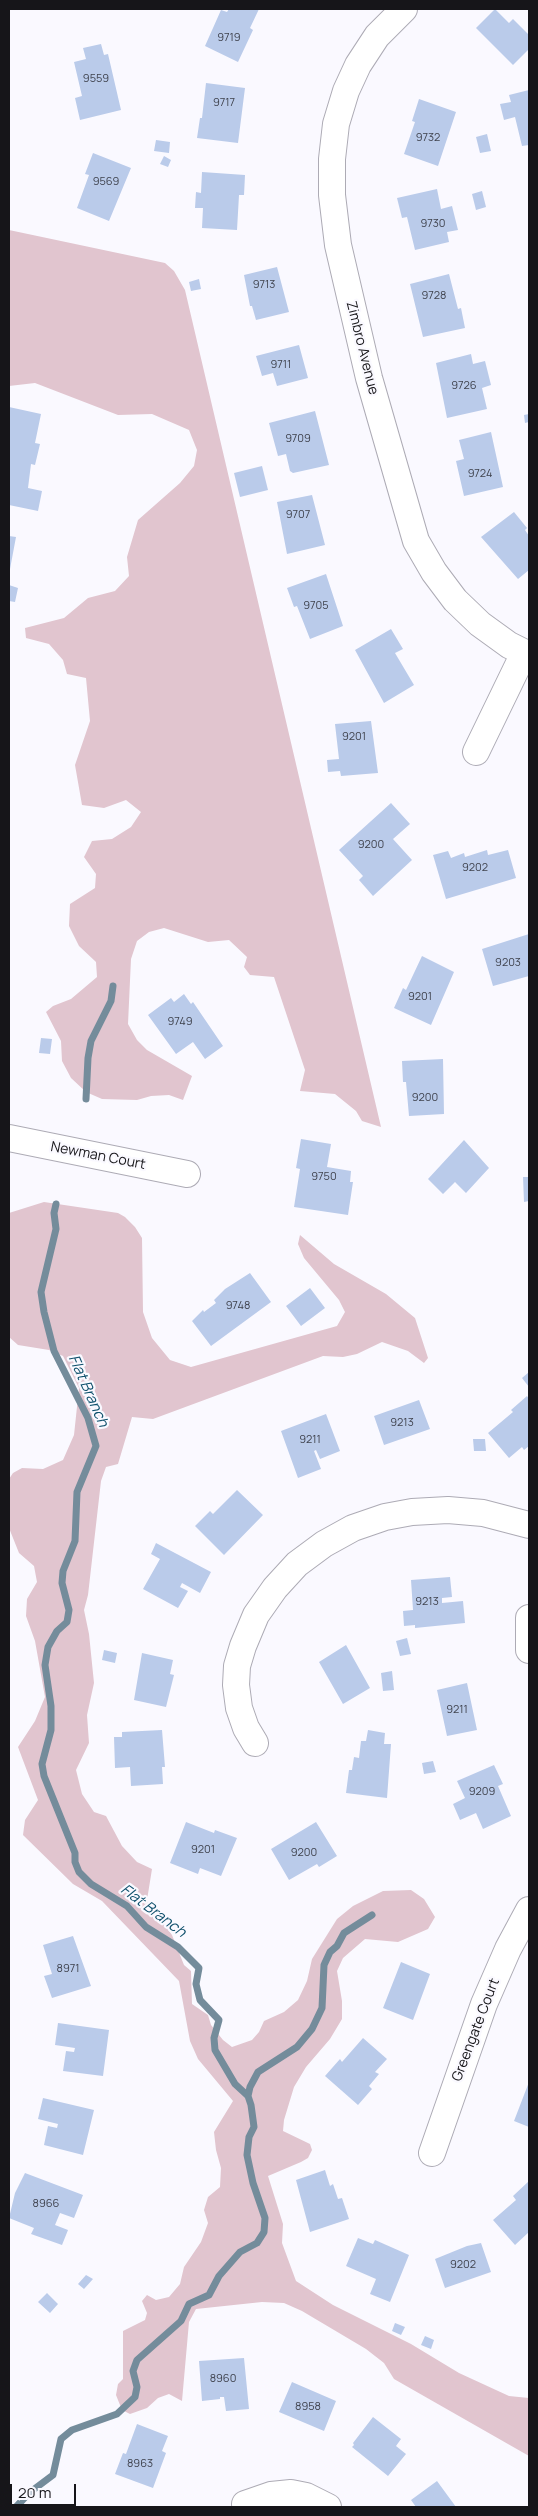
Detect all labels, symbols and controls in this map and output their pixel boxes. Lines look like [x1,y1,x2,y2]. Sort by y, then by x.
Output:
house number: 9719 [217,31,241,45]
house number: 9559 [83,72,109,86]
house number: 9717 [213,96,235,110]
house number: 9732 [416,131,440,145]
house number: 9569 [93,175,119,189]
house number: 9730 [421,217,445,231]
house number: 9713 [253,278,275,292]
house number: 9728 [422,289,446,303]
street label: Zimbro Avenue [342,299,382,397]
house number: 9711 [271,358,291,372]
house number: 9726 [451,379,477,393]
house number: 9709 [285,432,311,446]
house number: 9724 [468,467,492,481]
house number: 9707 [286,508,310,522]
house number: 9705 [303,599,329,613]
house number: 9201 [342,730,366,744]
house number: 9200 [358,838,384,852]
house number: 9202 [462,861,488,875]
house number: 9203 [495,956,521,970]
house number: 9201 [408,990,432,1004]
house number: 9749 [168,1015,192,1029]
house number: 9200 [412,1091,438,1105]
street label: Newman Court [49,1139,147,1173]
house number: 9750 [311,1170,337,1184]
house number: 9748 [226,1299,250,1313]
water label: Flat Branch [64,1352,112,1430]
house number: 9213 [390,1416,414,1430]
house number: 9211 [299,1433,321,1447]
house number: 9213 [415,1595,439,1609]
house number: 9211 [446,1703,468,1717]
house number: 9209 [469,1785,495,1799]
house number: 9201 [191,1843,215,1857]
house number: 9200 [291,1846,317,1860]
water label: Flat Branch [117,1881,189,1941]
house number: 8971 [57,1962,79,1976]
street label: Greengate Court [449,1976,503,2084]
house number: 8966 [33,2197,59,2211]
house number: 9202 [450,2258,476,2272]
house number: 8960 [210,2372,236,2386]
house number: 8958 [295,2400,321,2414]
house number: 8963 [127,2457,153,2471]
scale bar [12,2474,79,2506]
text: 20 m [18,2482,51,2503]

